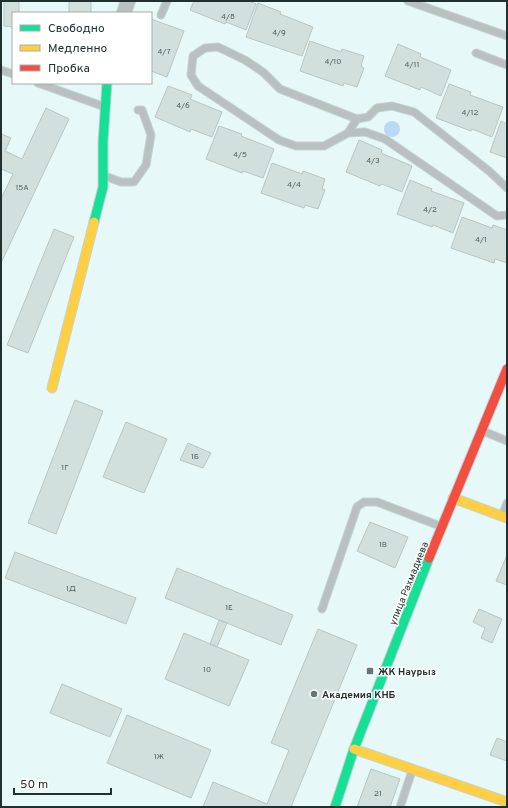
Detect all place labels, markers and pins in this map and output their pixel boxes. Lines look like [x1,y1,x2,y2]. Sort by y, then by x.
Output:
marker: ЖК Наурыз [365,666,375,676]
place label: ЖК Наурыз [378,666,436,679]
marker: Академия КНБ [309,689,319,699]
place label: Академия КНБ [322,689,396,702]

